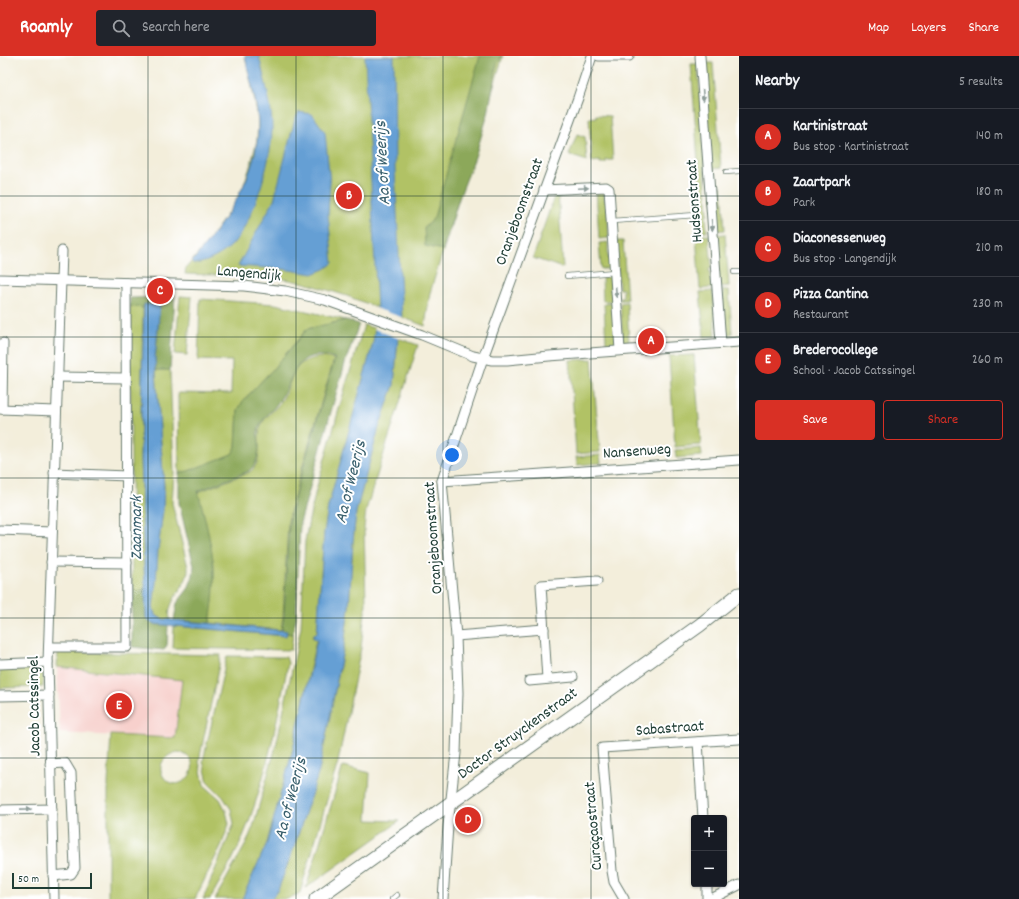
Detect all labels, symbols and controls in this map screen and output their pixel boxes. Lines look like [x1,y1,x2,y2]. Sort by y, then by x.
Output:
search box [96,10,376,46]
text: Roamly [20,15,72,42]
icon: search [110,17,132,39]
text: Search here [142,17,210,39]
text: Map [868,18,889,38]
text: Layers [911,18,946,38]
text: Share [968,18,999,38]
text: Nearby [755,70,799,94]
text: 5 results [959,73,1003,92]
one-way arrow [700,89,707,101]
text: Kartinistraat [793,116,868,138]
water label: Aa of Weerijs [370,119,398,206]
text: A [764,127,772,146]
text: 140 m [976,127,1003,146]
text: Bus stop · Kartinistraat [793,138,909,157]
street label: Oranjeboomstraat [490,155,550,269]
street label: Hudsonstraat [681,159,709,243]
text: Zaartpark [793,172,850,194]
pin: B [336,181,362,211]
text: B [765,183,771,202]
text: 180 m [976,183,1003,202]
one-way arrow [577,184,589,191]
text: Park [793,194,815,213]
one-way arrow [708,219,715,231]
text: Diaconessenweg [793,228,886,250]
text: C [765,239,771,258]
text: 210 m [975,239,1003,258]
text: Bus stop · Langendijk [793,250,896,269]
street label: Langendijk [216,260,282,288]
pin: C [147,276,173,306]
text: Pizza Cantina [793,284,868,306]
one-way arrow [613,286,620,298]
text: D [765,295,771,314]
text: 230 m [973,295,1003,314]
text: Restaurant [793,306,849,325]
pin: A [638,326,664,356]
text: Brederocollege [793,340,878,362]
text: E [765,351,771,370]
text: 260 m [972,351,1003,370]
text: School · Jacob Catssingel [793,362,915,381]
button: Save [755,400,875,440]
button: Share [883,400,1003,440]
water label: Aa of Weerijs [330,437,374,526]
street label: Nansenweg [602,438,672,466]
your location [442,445,462,465]
street label: Oranjeboomstraat [419,481,449,595]
water label: Zaanmark [126,494,150,560]
street label: Jacob Catssingel [23,655,47,756]
street label: Doctor Struyckenstraat [453,682,583,786]
pin: E [106,691,132,721]
street label: Sabastraat [635,715,705,743]
water label: Aa of Weerijs [269,754,315,843]
street label: Curaçaostraat [579,781,609,871]
pin: D [455,805,481,835]
one-way arrow [20,806,33,812]
map controls [691,815,727,887]
button: + [691,815,727,851]
button: − [691,851,727,887]
scale bar [12,871,92,890]
text: 50 m [18,872,39,888]

